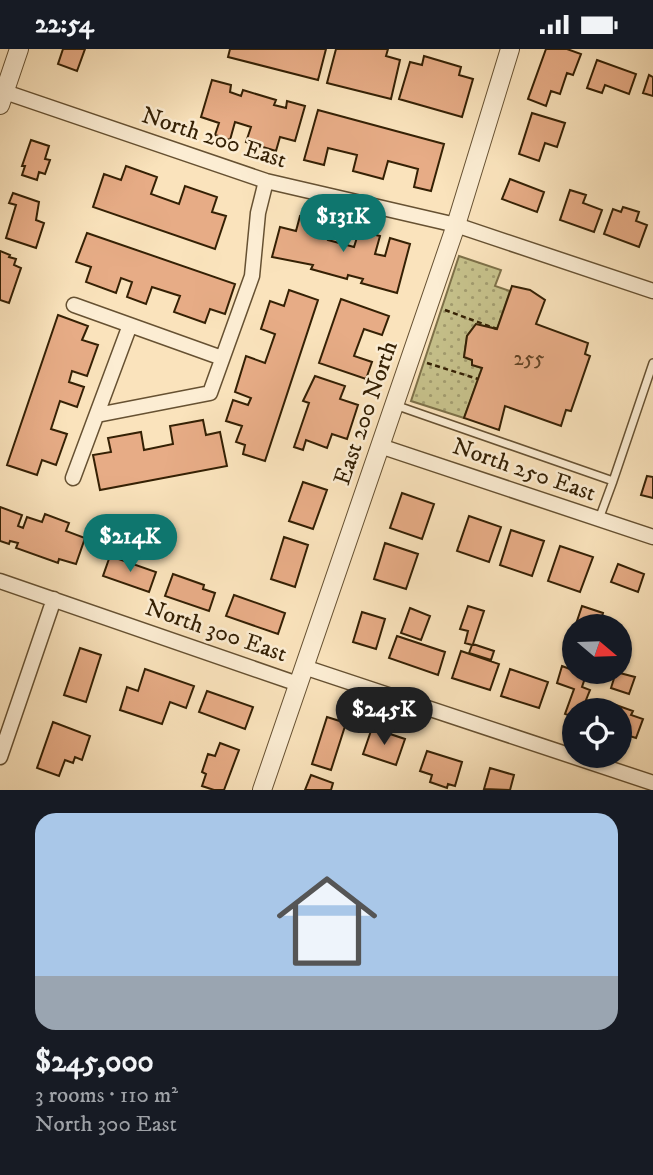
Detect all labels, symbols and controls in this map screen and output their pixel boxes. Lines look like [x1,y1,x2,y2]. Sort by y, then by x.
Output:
text: 22:54 [35,8,94,41]
street label: North 200 East [138,100,291,176]
pin: $131K [294,195,392,254]
text: $131K [316,202,370,231]
street label: East 200 North [327,336,405,489]
house number: 255 [513,346,545,372]
street label: North 250 East [448,431,600,509]
pin: $214K [81,515,179,574]
text: $214K [99,522,161,551]
street label: North 300 East [141,593,291,669]
north arrow [562,614,632,684]
map controls [562,614,632,768]
pin: $245K [335,687,433,747]
text: $245K [352,695,416,724]
button: locate [562,698,632,768]
icon: home [264,858,390,984]
text: $245,000 [35,1044,154,1081]
text: 3 rooms · 110 m² [35,1081,178,1110]
text: North 300 East [35,1110,177,1139]

